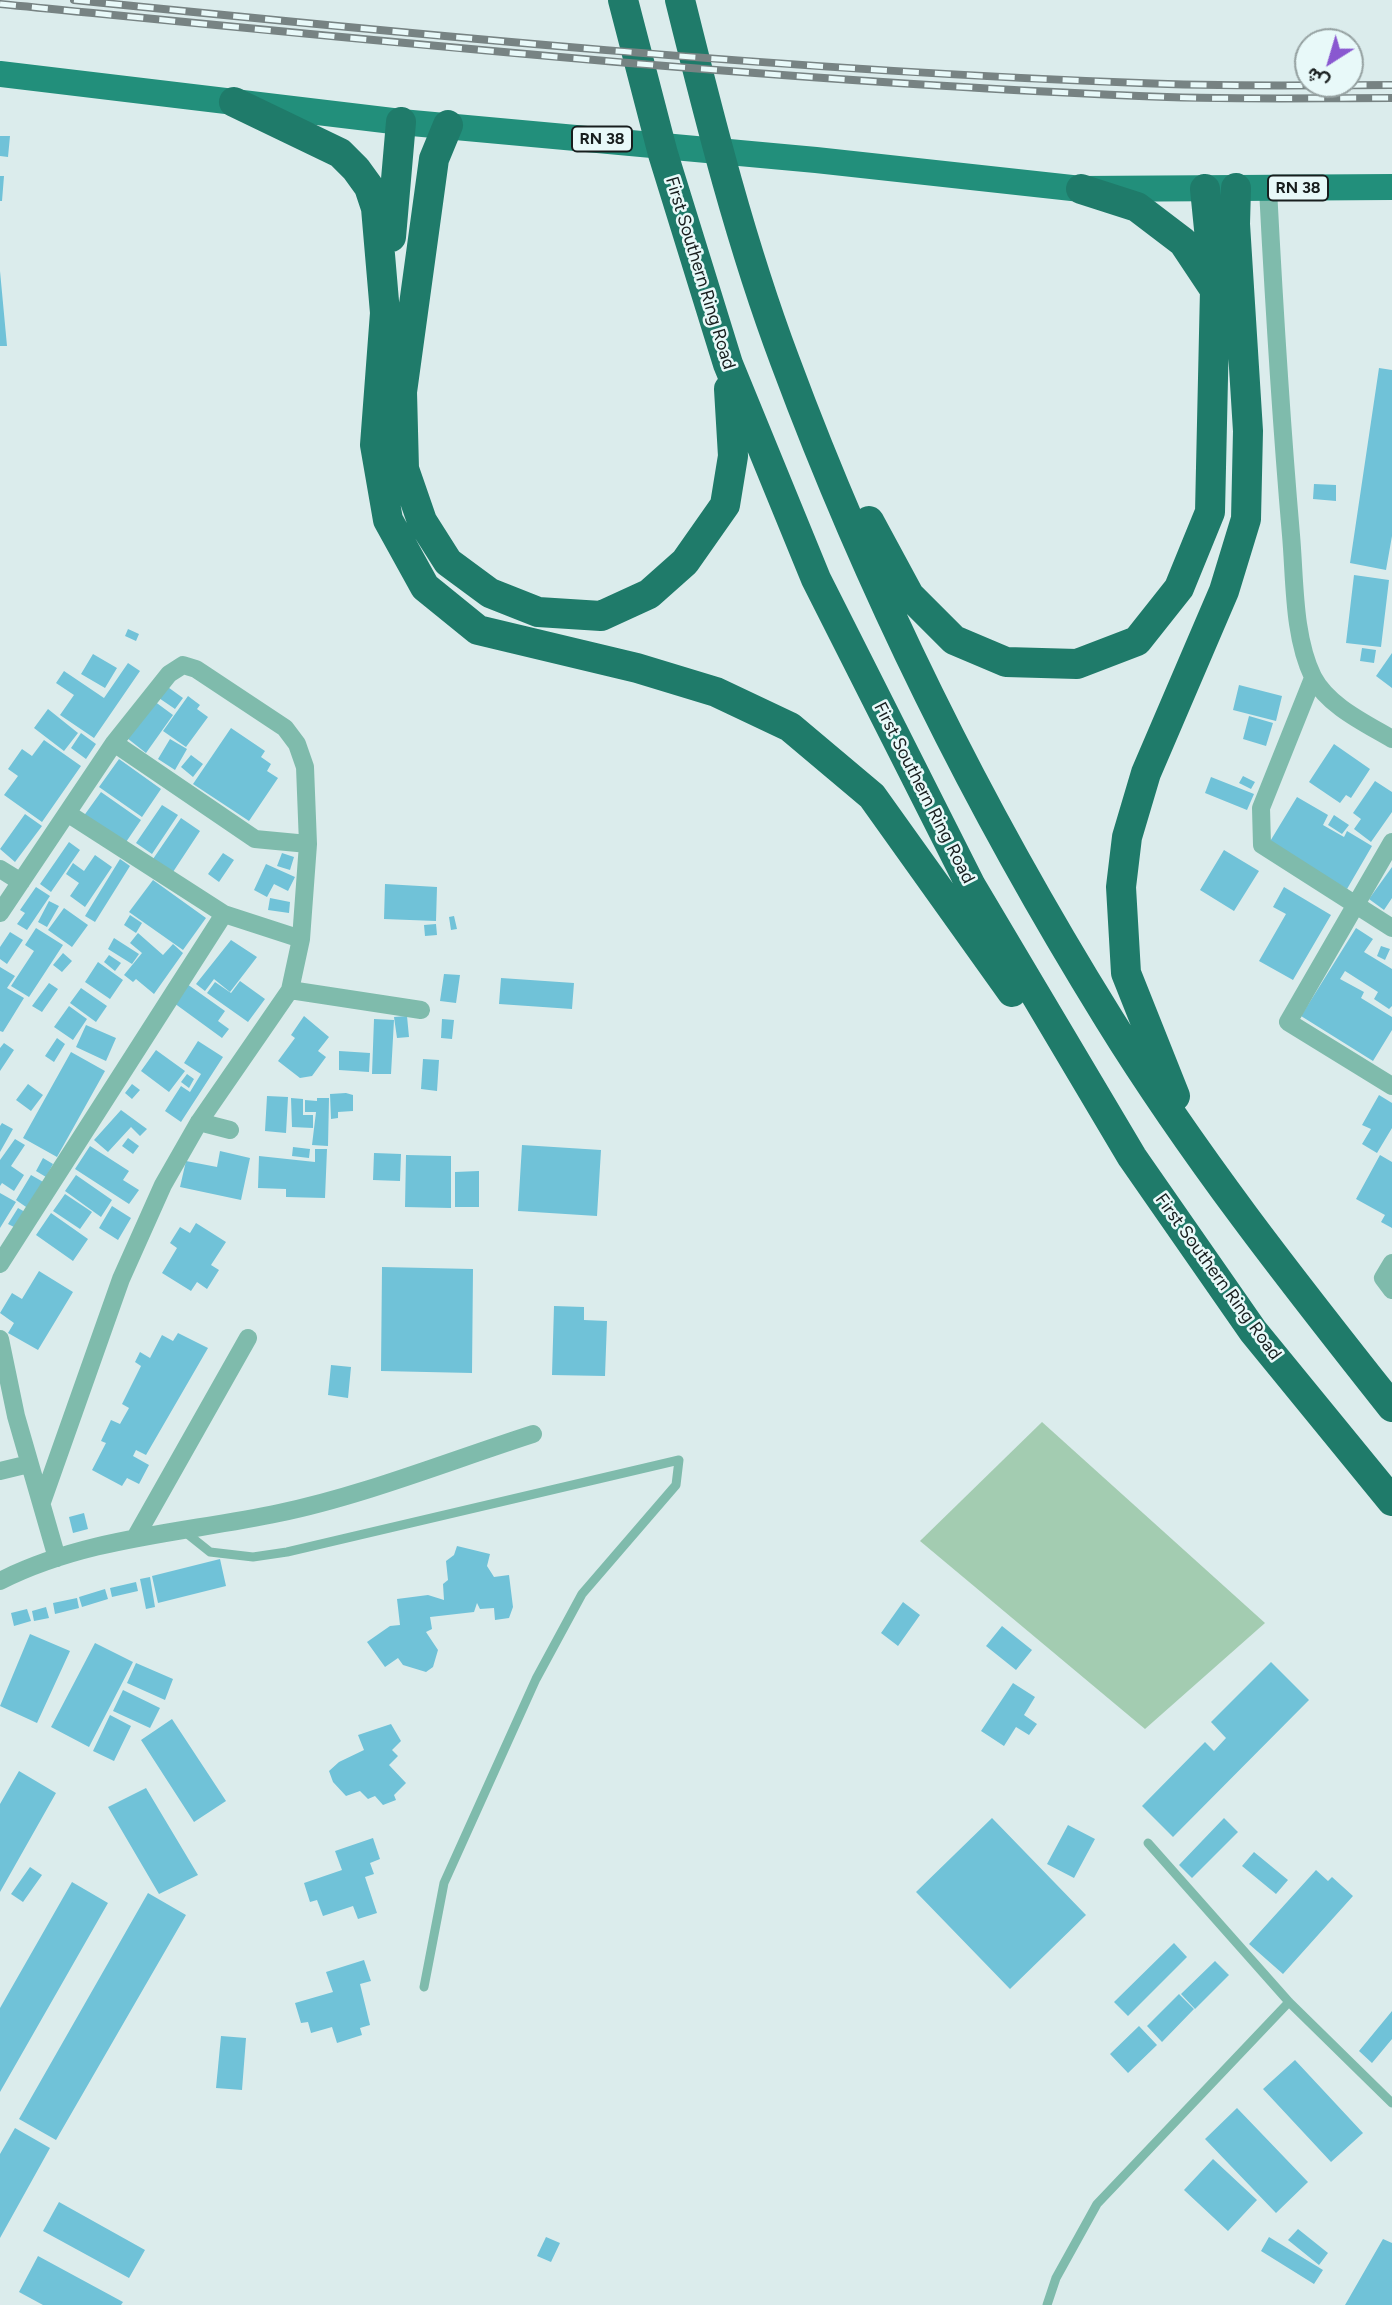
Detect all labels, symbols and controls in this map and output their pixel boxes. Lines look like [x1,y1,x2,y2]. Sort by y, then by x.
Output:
north arrow [1294,28,1364,98]
text: ش [1301,63,1333,95]
road number: RN 38 [572,127,632,152]
street label: First Southern Ring Road [660,174,740,372]
road number: RN 38 [1268,176,1328,200]
street label: First Southern Ring Road [869,699,979,887]
street label: First Southern Ring Road [1150,1190,1286,1364]

